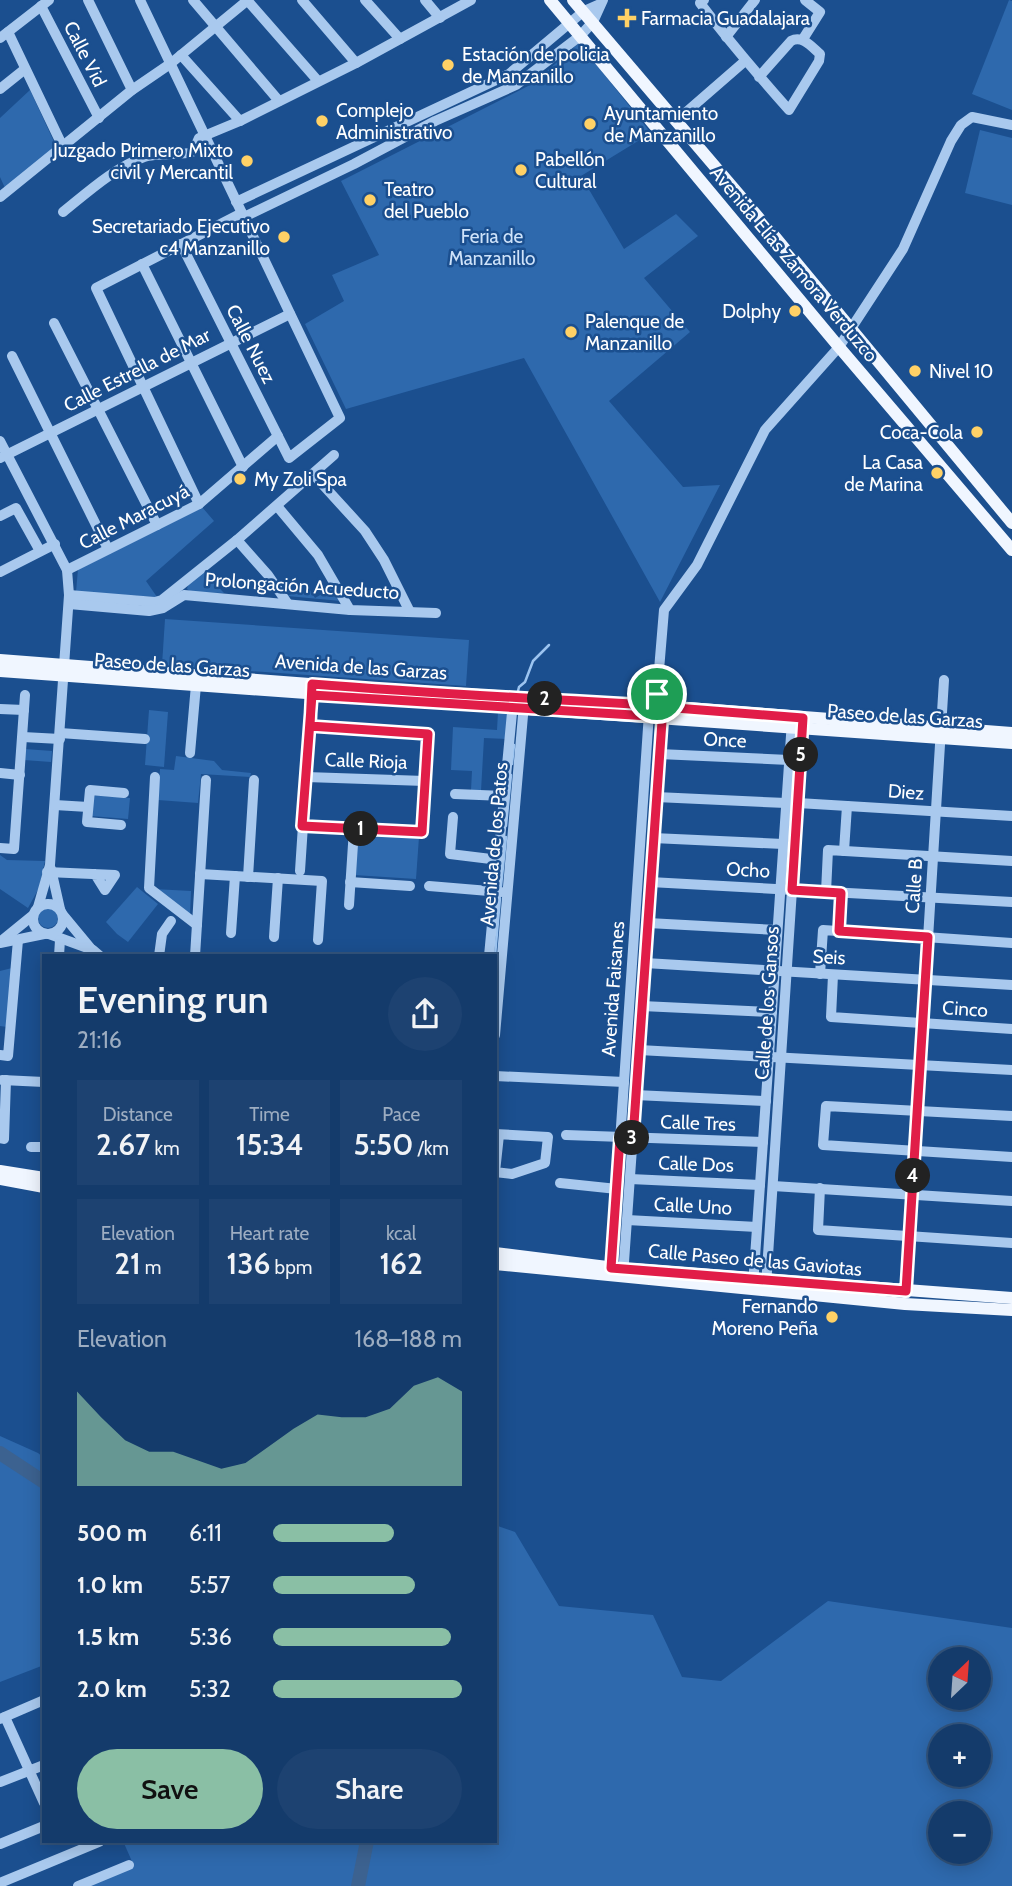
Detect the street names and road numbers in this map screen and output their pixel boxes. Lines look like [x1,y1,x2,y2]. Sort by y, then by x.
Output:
street label: Calle Vid [59,17,111,91]
street label: Avenida Elías Zamora Verduzco [705,161,883,367]
street label: Calle Nuez [221,301,281,387]
street label: Calle Estrella de Mar [60,323,214,417]
street label: Calle Maracuyá [75,479,193,555]
street label: Prolongación Acueducto [204,568,400,604]
street label: Paseo de las Garzas [93,648,251,682]
street label: Avenida de las Garzas [274,650,448,685]
street label: Paseo de las Garzas [826,699,984,733]
street label: Once [703,727,748,753]
street label: Calle Rioja [324,748,408,774]
street label: Avenida de los Patos [475,761,513,927]
street label: Diez [887,779,925,805]
street label: Ocho [725,857,771,883]
street label: Calle B [901,858,927,914]
street label: Avenida Faisanes [597,920,629,1058]
street label: Calle de los Gansos [750,925,784,1081]
street label: Seis [812,945,846,969]
street label: Cinco [941,996,989,1022]
street label: Calle Tres [660,1110,736,1136]
street label: Calle Dos [658,1151,734,1177]
street label: Calle Uno [653,1192,733,1220]
street label: Calle Paseo de las Gaviotas [647,1239,863,1281]

